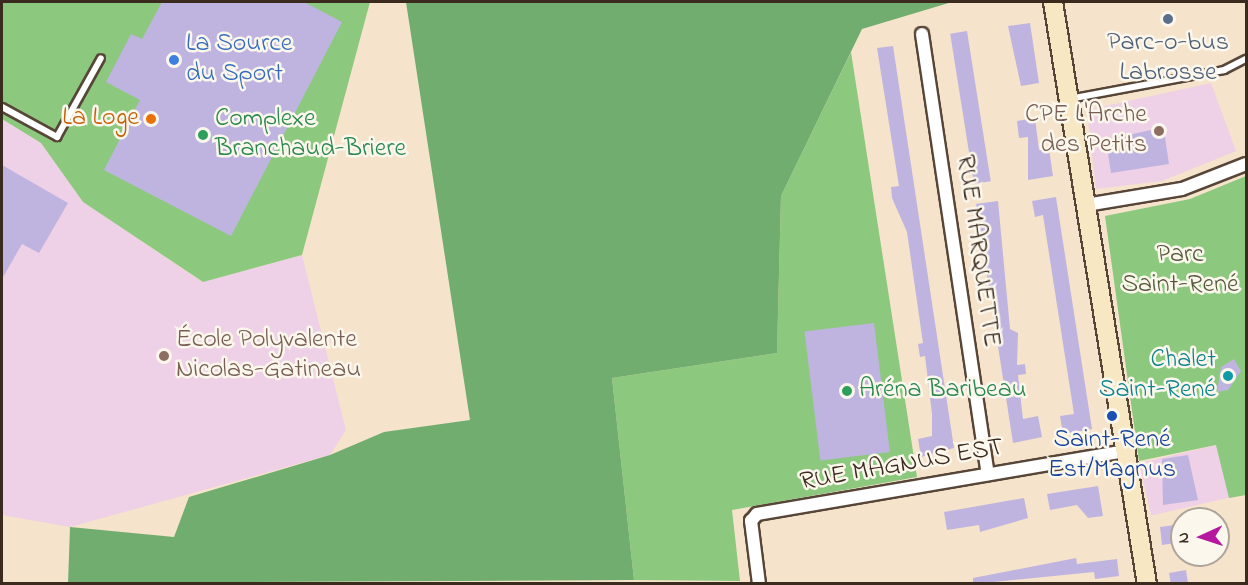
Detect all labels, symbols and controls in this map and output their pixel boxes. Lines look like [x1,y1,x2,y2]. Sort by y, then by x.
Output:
marker: Parc-o-bus Labrosse [1161,12,1175,26]
place label: Parc-o-bus Labrosse [1107,28,1229,89]
place label: La Source du Sport [186,29,292,90]
marker: La Source du Sport [167,53,181,67]
place label: CPE L'Arche des Petits [1025,100,1147,162]
place label: La Loge [62,103,139,135]
place label: Complexe Branchaud-Briere [215,104,406,166]
marker: La Loge [144,112,158,126]
marker: CPE L'Arche des Petits [1152,124,1166,138]
marker: Complexe Branchaud-Briere [196,128,210,142]
street label: RUE MARQUETTE [948,153,1006,349]
park label: Parc Saint-René [1121,240,1239,302]
place label: École Polyvalente Nicolas-Gatineau [176,325,361,386]
place label: Chalet Saint-René [1099,345,1216,406]
marker: École Polyvalente Nicolas-Gatineau [157,349,171,363]
marker: Chalet Saint-René [1221,369,1235,383]
place label: Aréna Baribeau [859,375,1027,407]
marker: Aréna Baribeau [840,384,854,398]
marker: Saint-René Est/Magnus [1105,409,1119,423]
place label: Saint-René Est/Magnus [1048,425,1176,486]
street label: RUE MAGNUS EST [798,433,1006,499]
north arrow [1170,507,1230,567]
text: N [1172,532,1196,544]

